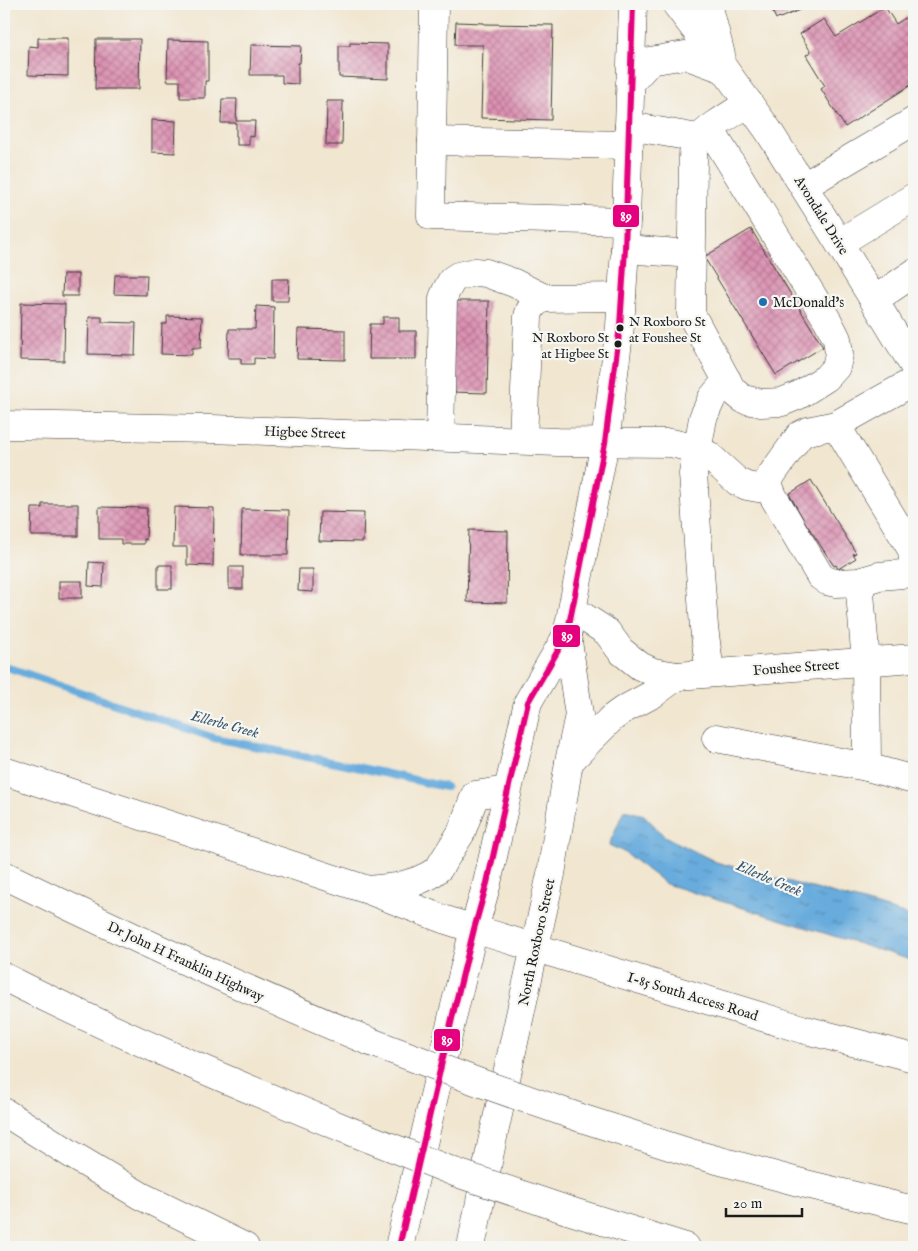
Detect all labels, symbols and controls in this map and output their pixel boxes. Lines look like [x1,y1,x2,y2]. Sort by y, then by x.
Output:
street label: Avondale Drive [789,172,853,259]
line badge: 89 [612,204,640,228]
text: 89 [620,208,632,226]
place label: McDonald's [773,294,844,312]
marker: McDonald's [757,296,769,308]
place label: N Roxboro St at Foushee St [629,314,706,347]
marker: N Roxboro St at Foushee St [615,323,625,333]
place label: N Roxboro St at Higbee St [532,330,610,363]
marker: N Roxboro St at Higbee St [613,339,623,349]
street label: Higbee Street [264,423,346,443]
line badge: 89 [552,624,581,648]
text: 89 [561,628,573,646]
street label: Foushee Street [752,656,840,680]
water label: Ellerbe Creek [188,706,261,743]
water label: Ellerbe Creek [732,856,804,901]
street label: North Roxboro Street [515,877,559,1008]
street label: Dr John H Franklin Highway [104,918,267,1006]
street label: I-85 South Access Road [625,968,761,1026]
line badge: 89 [433,1028,461,1052]
text: 89 [441,1032,453,1050]
scale bar [726,1186,802,1218]
text: 20 m [733,1194,763,1213]

